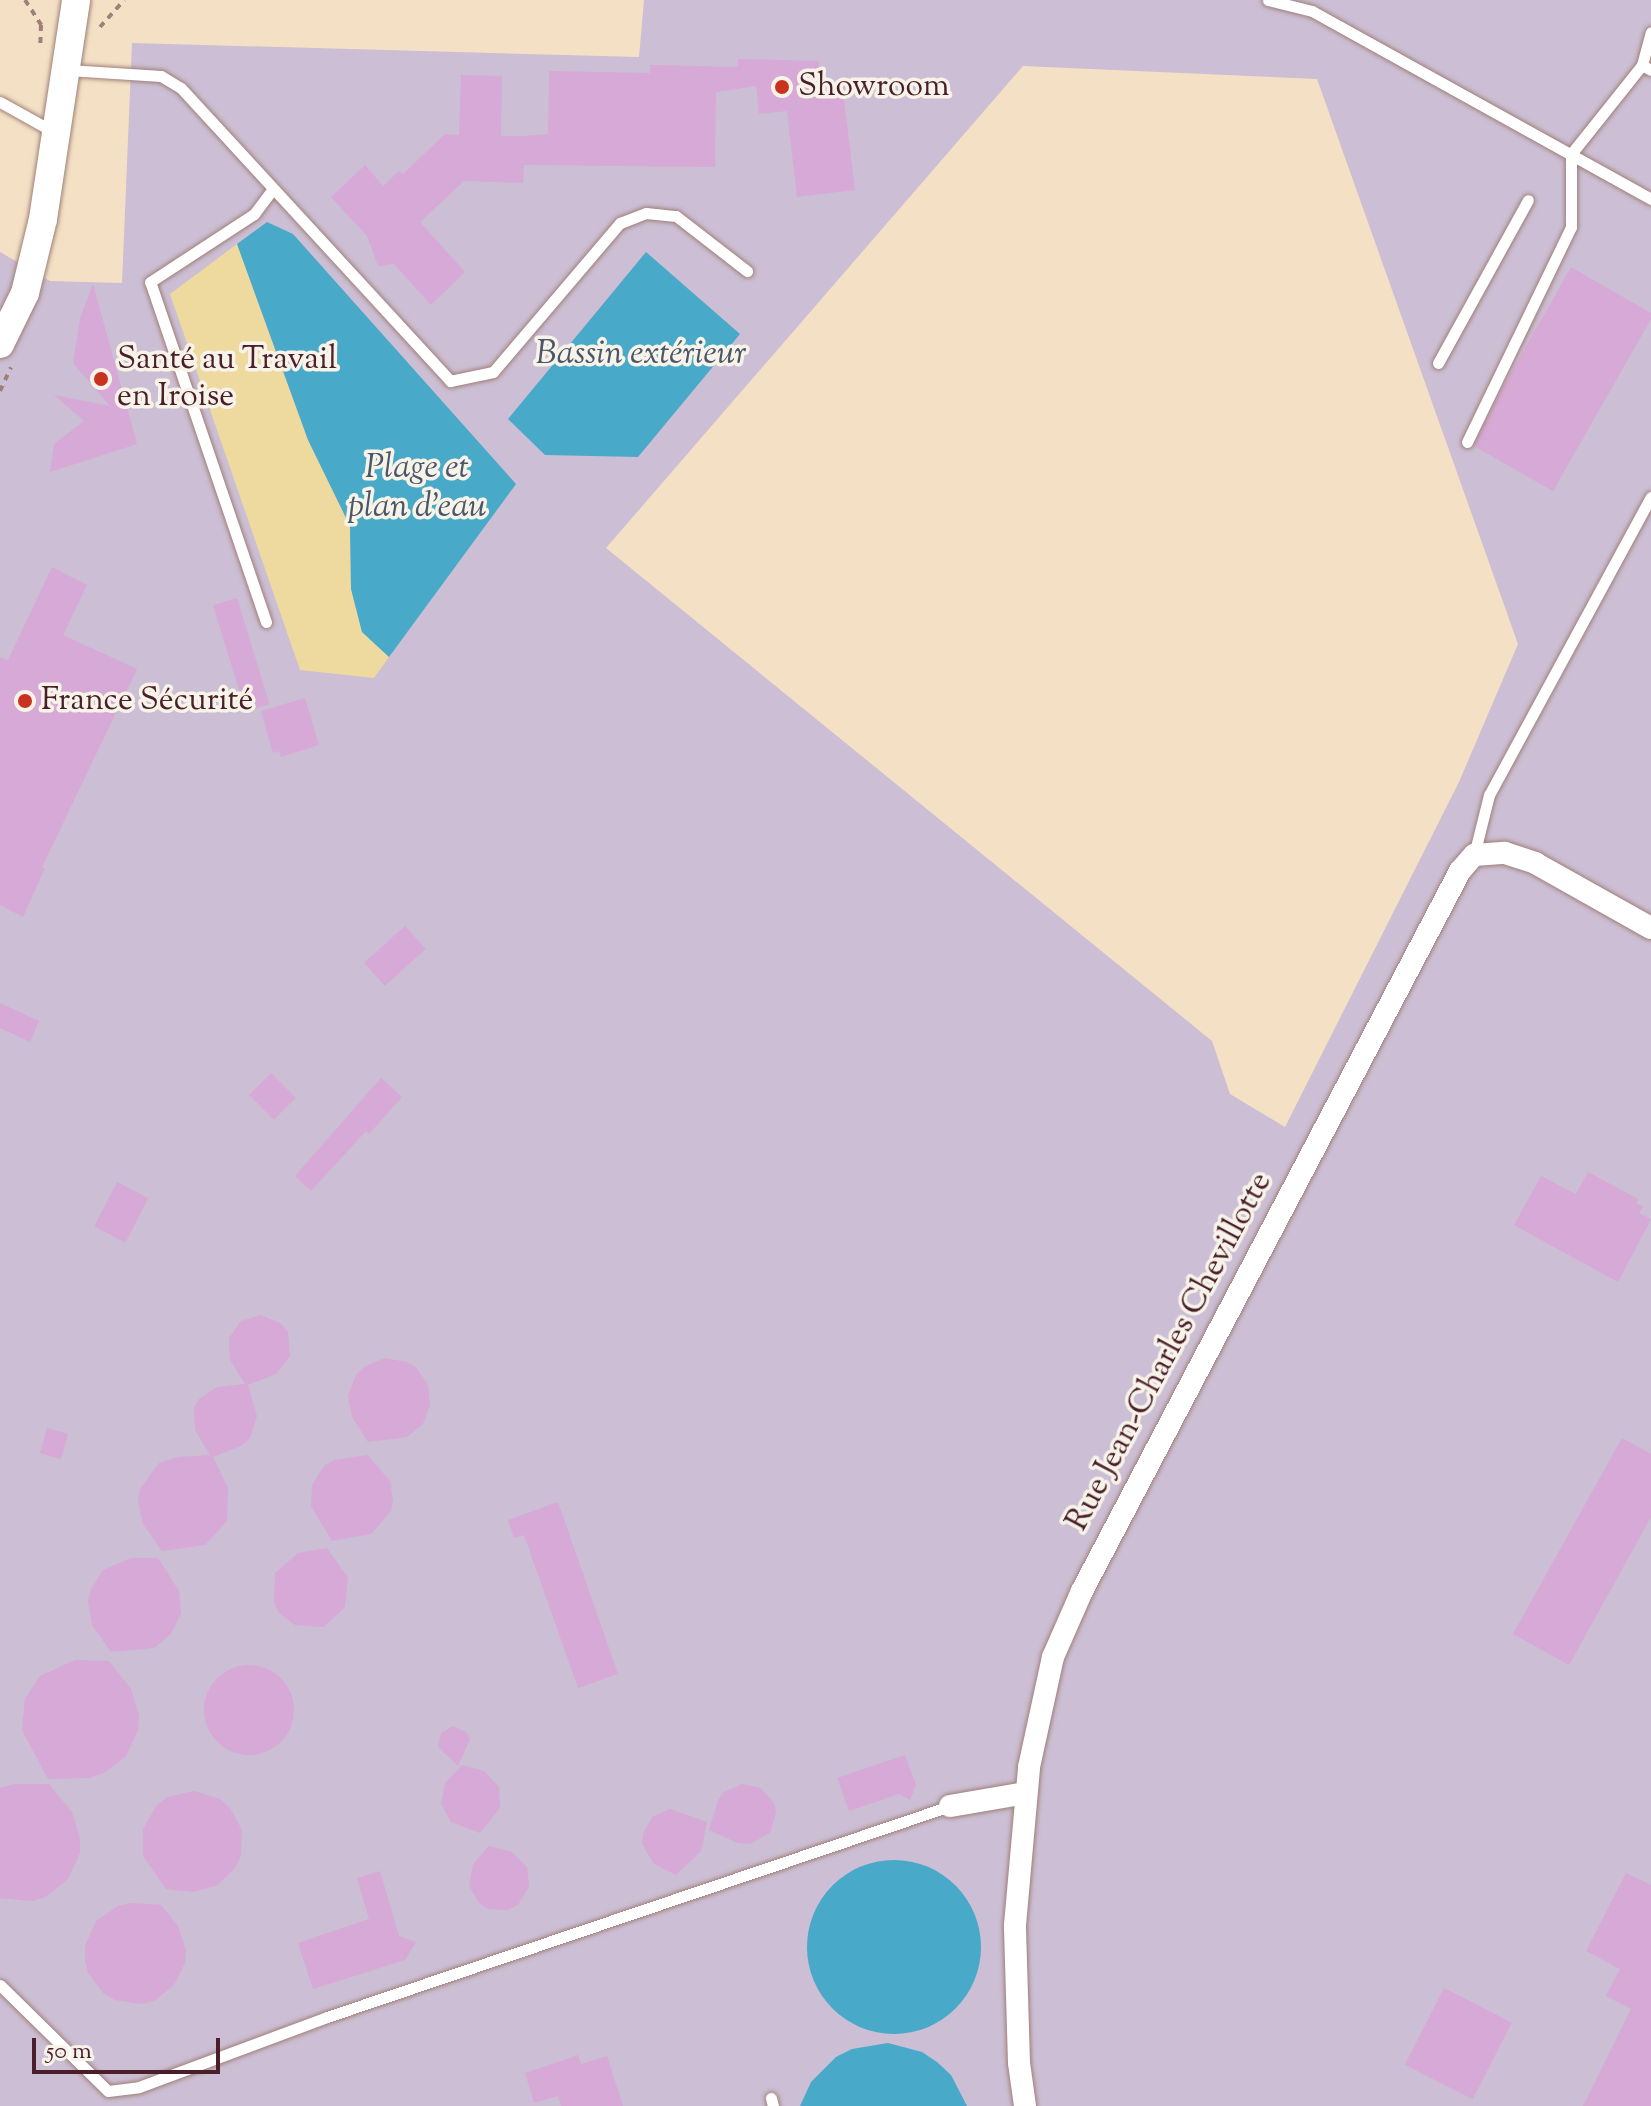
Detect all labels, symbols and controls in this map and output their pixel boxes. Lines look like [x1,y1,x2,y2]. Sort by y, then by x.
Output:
place label: Showroom [798,68,950,106]
marker: Showroom [773,78,791,96]
water label: Bassin extérieur [536,335,746,375]
place label: Santé au Travail en Iroise [117,342,337,417]
marker: Santé au Travail en Iroise [92,370,110,388]
water label: Plage et plan d'eau [348,448,486,528]
place label: France Sécurité [41,682,253,720]
marker: France Sécurité [16,692,34,710]
street label: Rue Jean-Charles Chevillotte [1059,1166,1281,1538]
scale bar [36,2022,224,2072]
text: 50 m [46,2035,92,2069]

